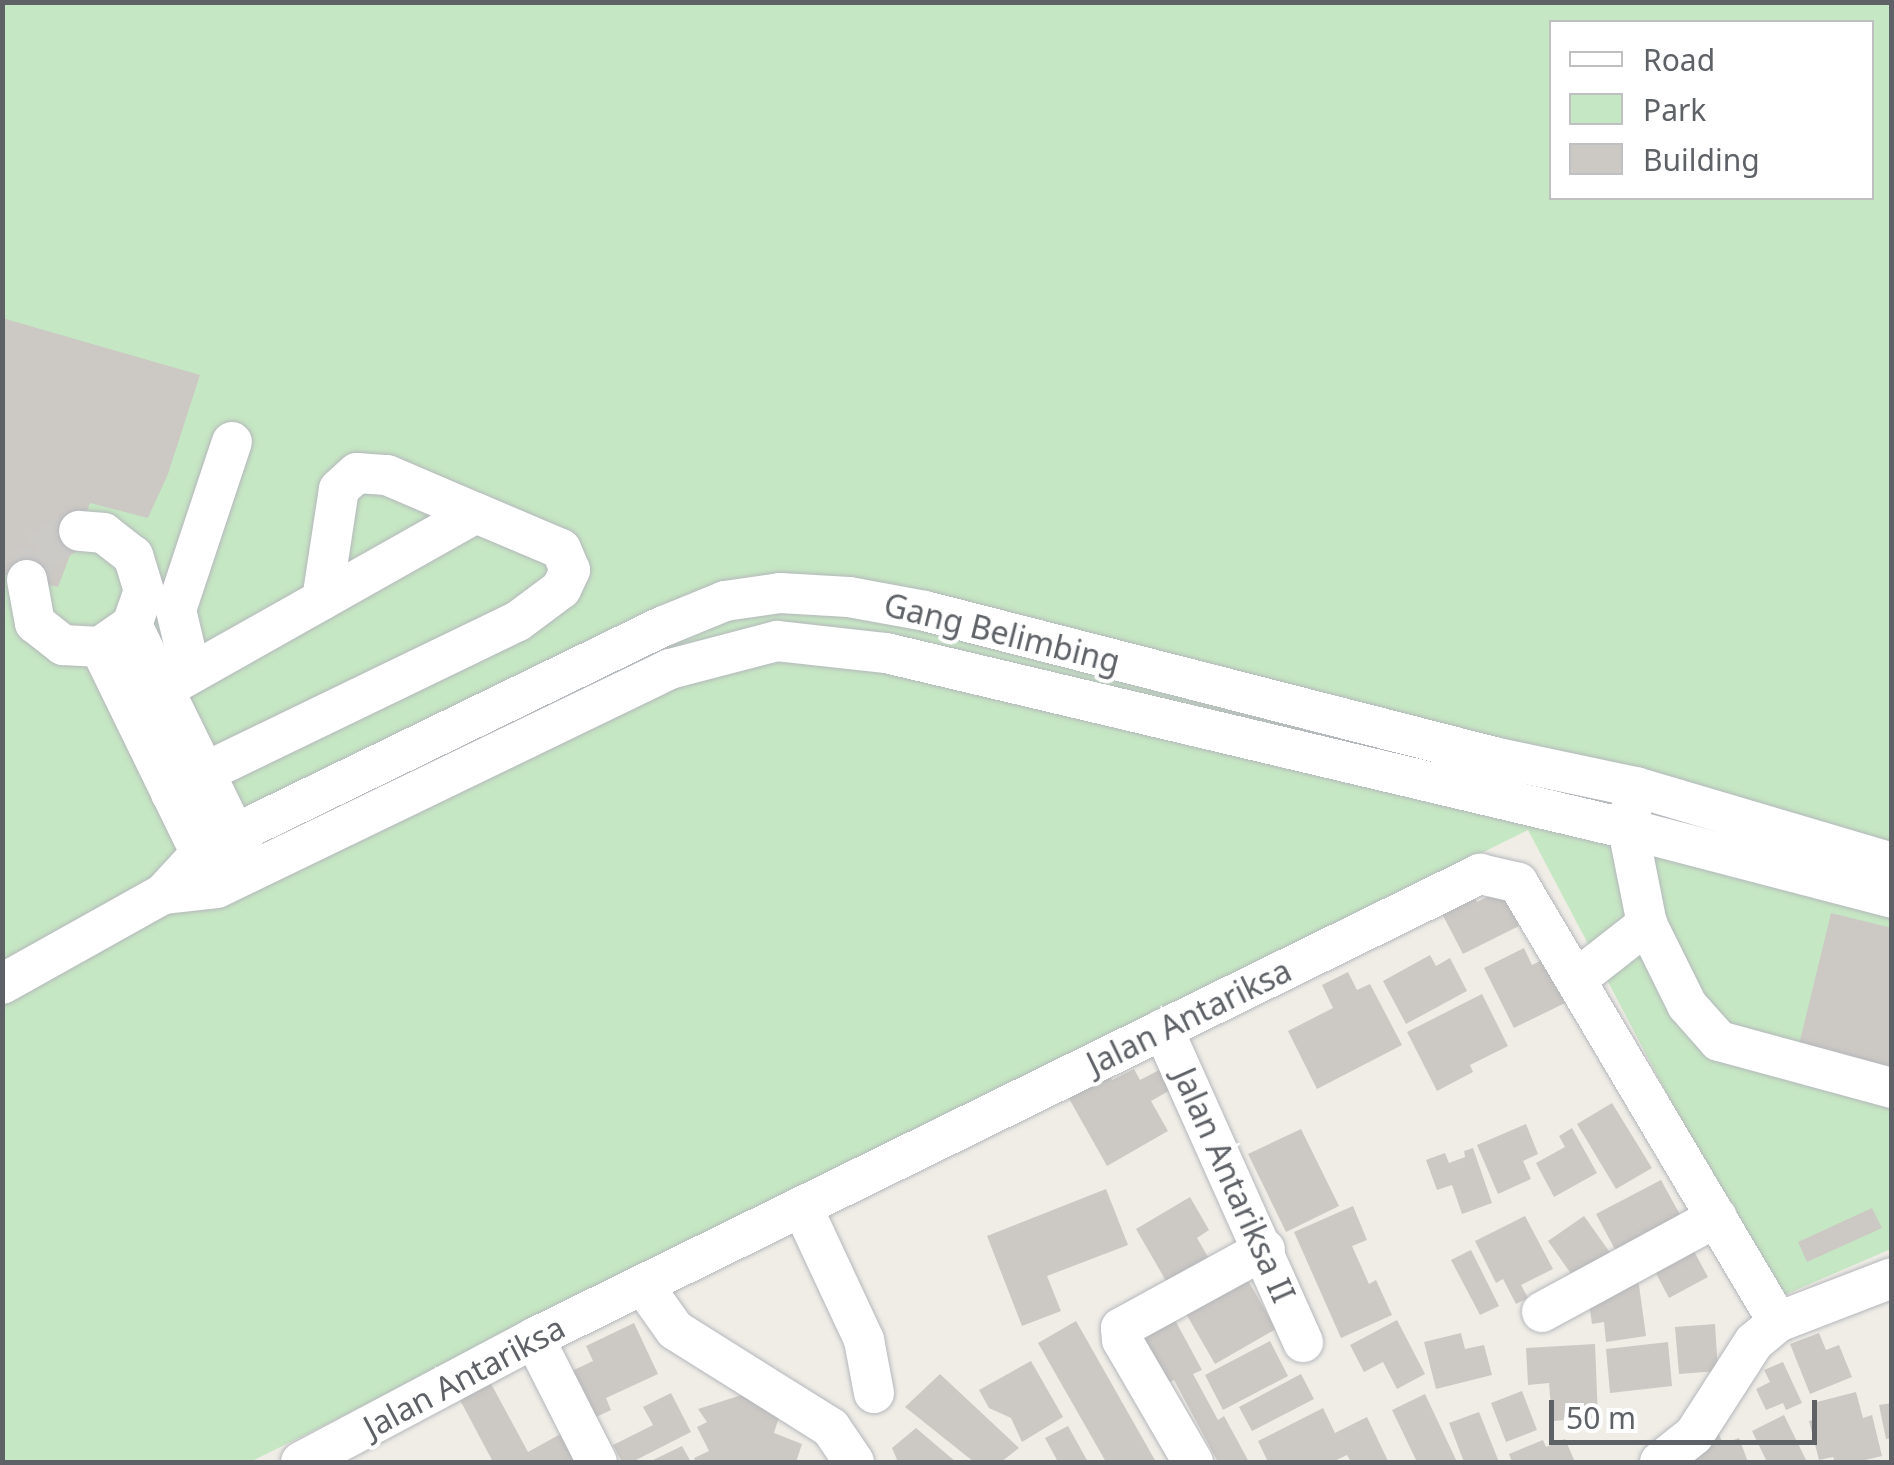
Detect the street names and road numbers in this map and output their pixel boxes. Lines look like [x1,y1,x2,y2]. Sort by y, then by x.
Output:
street label: Gang Belimbing [880,585,1124,681]
street label: Jalan Antariksa [1081,951,1297,1083]
street label: Jalan Antariksa II [1165,1062,1303,1308]
street label: Jalan Antariksa [357,1308,571,1446]

